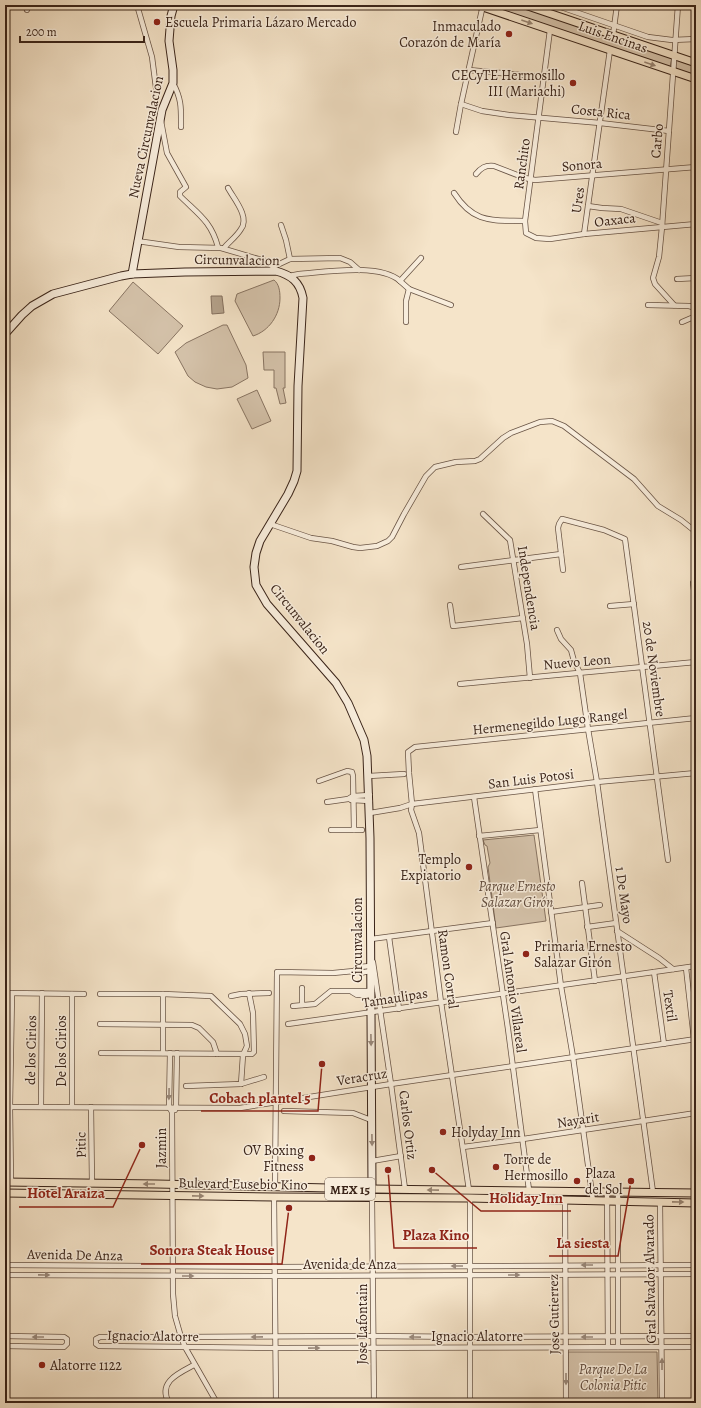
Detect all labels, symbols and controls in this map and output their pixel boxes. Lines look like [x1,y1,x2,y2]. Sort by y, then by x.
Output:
place label: Escuela Primaria Lázaro Mercado [165,13,357,32]
street label: Luis Encinas [576,16,650,58]
marker: Escuela Primaria Lázaro Mercado [152,17,162,27]
place label: Inmaculado Corazón de María [399,17,501,52]
scale bar [20,18,144,44]
one-way arrow [521,19,533,25]
text: 200 m [26,24,57,40]
marker: Inmaculado Corazón de María [504,29,514,39]
one-way arrow [644,61,656,67]
place label: CECyTE Hermosillo III (Mariachi) [451,66,565,101]
street label: Nueva Circunvalacion [124,74,168,200]
marker: CECyTE Hermosillo III (Mariachi) [568,78,578,88]
street label: Costa Rica [570,99,632,125]
street label: Carbo [646,123,668,159]
street label: Ranchito [509,137,535,191]
street label: Sonora [561,154,603,176]
street label: Ures [567,186,589,214]
street label: Oaxaca [593,208,637,232]
street label: Circunvalacion [194,250,280,270]
street label: Independencia [513,544,545,632]
street label: Circunvalacion [266,580,335,658]
street label: 20 de Noviembre [638,620,670,718]
street label: Nuevo Leon [542,650,612,674]
street label: Hermenegildo Lugo Rangel [471,704,629,740]
street label: San Luis Potosi [487,764,575,794]
place label: Templo Expiatorio [400,850,461,885]
marker: Templo Expiatorio [464,862,474,872]
street label: 1 De Mayo [611,865,637,925]
park label: Parque Ernesto Salazar Girón [479,877,556,912]
street label: Circunvalacion [348,897,367,983]
street label: Ramon Corral [433,928,463,1010]
street label: Gral Antonio Villareal [495,930,531,1054]
place label: Primaria Ernesto Salazar Girón [534,937,632,972]
marker: Primaria Ernesto Salazar Girón [521,949,531,959]
street label: Tamaulipas [361,983,429,1013]
street label: Textil [658,989,682,1023]
street label: de los Cirios [21,1015,41,1085]
street label: De los Cirios [52,1015,71,1087]
one-way arrow [368,1034,374,1047]
street label: Veracruz [334,1064,389,1091]
callout: Cobach plantel 5 [201,1084,318,1111]
one-way arrow [166,1088,172,1101]
text: Cobach plantel 5 [209,1088,311,1108]
street label: Carlos Ortiz [394,1089,422,1161]
street label: Nayarit [556,1107,601,1133]
place label: Holyday Inn [451,1123,521,1142]
street label: Jazmin [152,1127,171,1168]
marker: Holyday Inn [438,1127,448,1137]
street label: Pitic [71,1132,91,1158]
one-way arrow [369,1134,375,1147]
place label: OV Boxing Fitness [243,1141,304,1176]
place label: Torre de Hermosillo [504,1150,568,1185]
marker: OV Boxing Fitness [307,1153,317,1163]
marker: Torre de Hermosillo [491,1162,501,1172]
place label: Plaza del Sol [585,1164,623,1199]
street label: Bulevard Eusebio Kino [178,1173,308,1195]
marker: Plaza del Sol [572,1176,582,1186]
road number: MEX 15 [325,1178,375,1200]
callout: Hotel Araiza [19,1180,113,1207]
one-way arrow [142,1181,155,1187]
text: Hotel Araiza [27,1183,106,1203]
callout: Holiday Inn [481,1184,571,1211]
one-way arrow [426,1187,439,1193]
text: Holiday Inn [489,1188,564,1208]
one-way arrow [192,1193,205,1199]
one-way arrow [672,1199,685,1205]
street label: Gral Salvador Alvarado [639,1214,661,1344]
callout: Plaza Kino [394,1221,477,1248]
text: Plaza Kino [403,1225,470,1245]
callout: La siesta [549,1229,618,1256]
text: La siesta [556,1233,611,1253]
callout: Sonora Steak House [141,1237,282,1264]
text: Sonora Steak House [149,1240,275,1260]
street label: Avenida De Anza [26,1245,124,1265]
street label: Avenida de Anza [302,1255,397,1274]
one-way arrow [580,1262,593,1268]
one-way arrow [450,1263,463,1269]
one-way arrow [38,1272,51,1278]
one-way arrow [508,1272,521,1278]
one-way arrow [182,1273,195,1279]
street label: Jose Gutierrez [544,1274,564,1354]
street label: Jose Lafontain [353,1283,372,1365]
street label: Ignacio Alatorre [107,1326,199,1346]
street label: Ignacio Alatorre [431,1327,523,1346]
one-way arrow [251,1333,263,1340]
one-way arrow [409,1333,421,1340]
one-way arrow [31,1334,44,1340]
one-way arrow [580,1334,593,1340]
one-way arrow [308,1344,320,1351]
place label: Alatorre 1122 [49,1356,122,1375]
one-way arrow [659,1357,665,1370]
marker: Alatorre 1122 [37,1360,47,1370]
park label: Parque De La Colonia Pitic [579,1360,648,1395]
one-way arrow [563,1373,569,1386]

